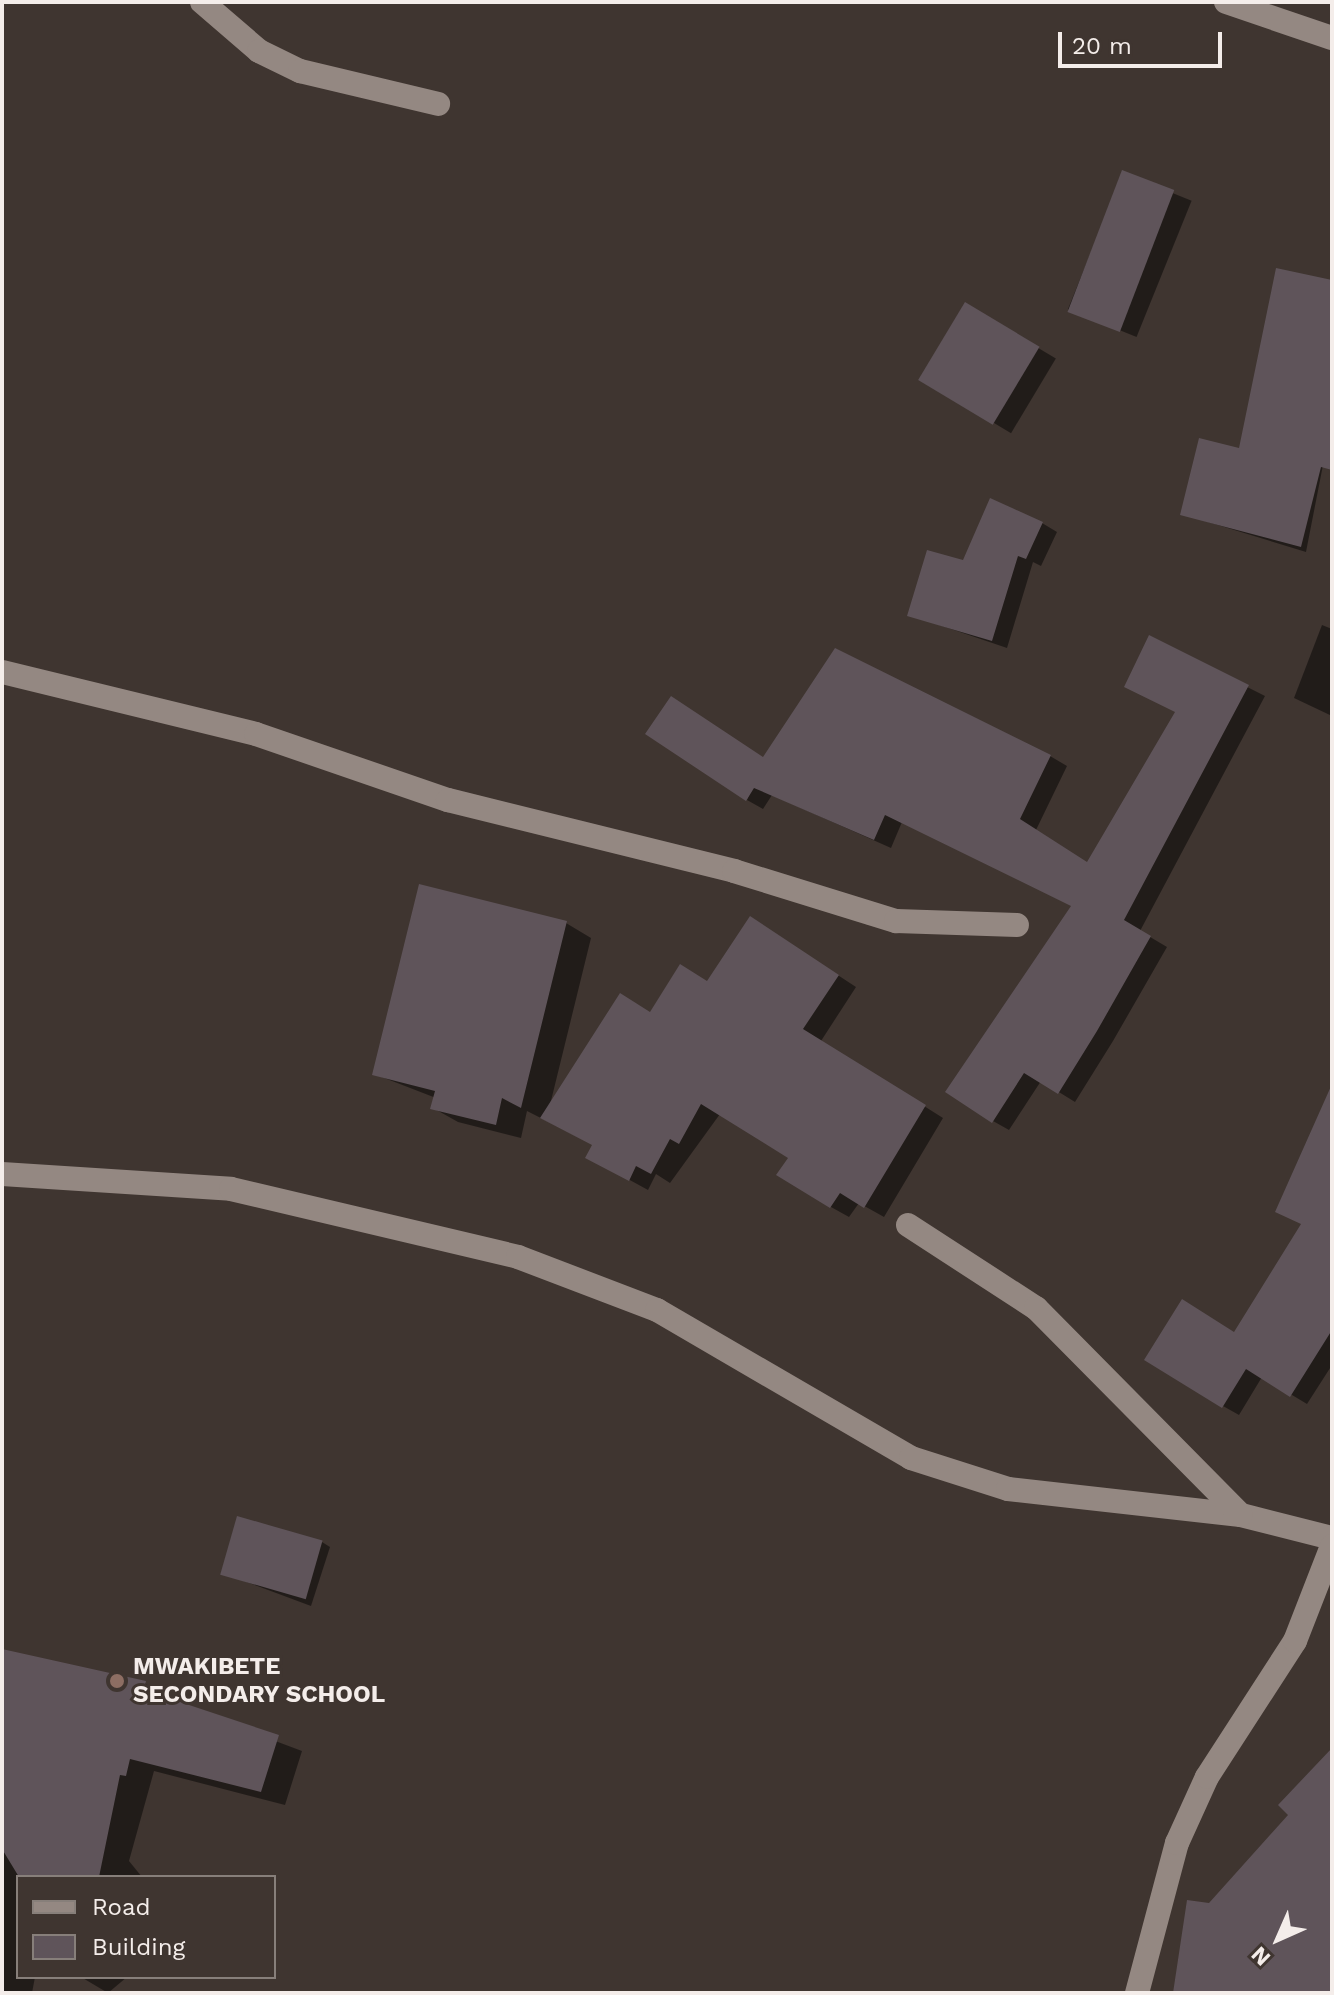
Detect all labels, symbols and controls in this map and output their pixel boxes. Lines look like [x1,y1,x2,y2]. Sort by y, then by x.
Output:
scale bar [1062,16,1226,66]
text: 20 m [1072,32,1132,60]
place label: MWAKIBETE SECONDARY SCHOOL [133,1653,386,1709]
marker: MWAKIBETE SECONDARY SCHOOL [108,1672,126,1690]
legend [16,1875,276,1979]
text: Road [92,1893,151,1921]
north arrow [1238,1899,1318,1979]
text: Building [92,1933,185,1961]
text: N [1246,1942,1275,1971]

